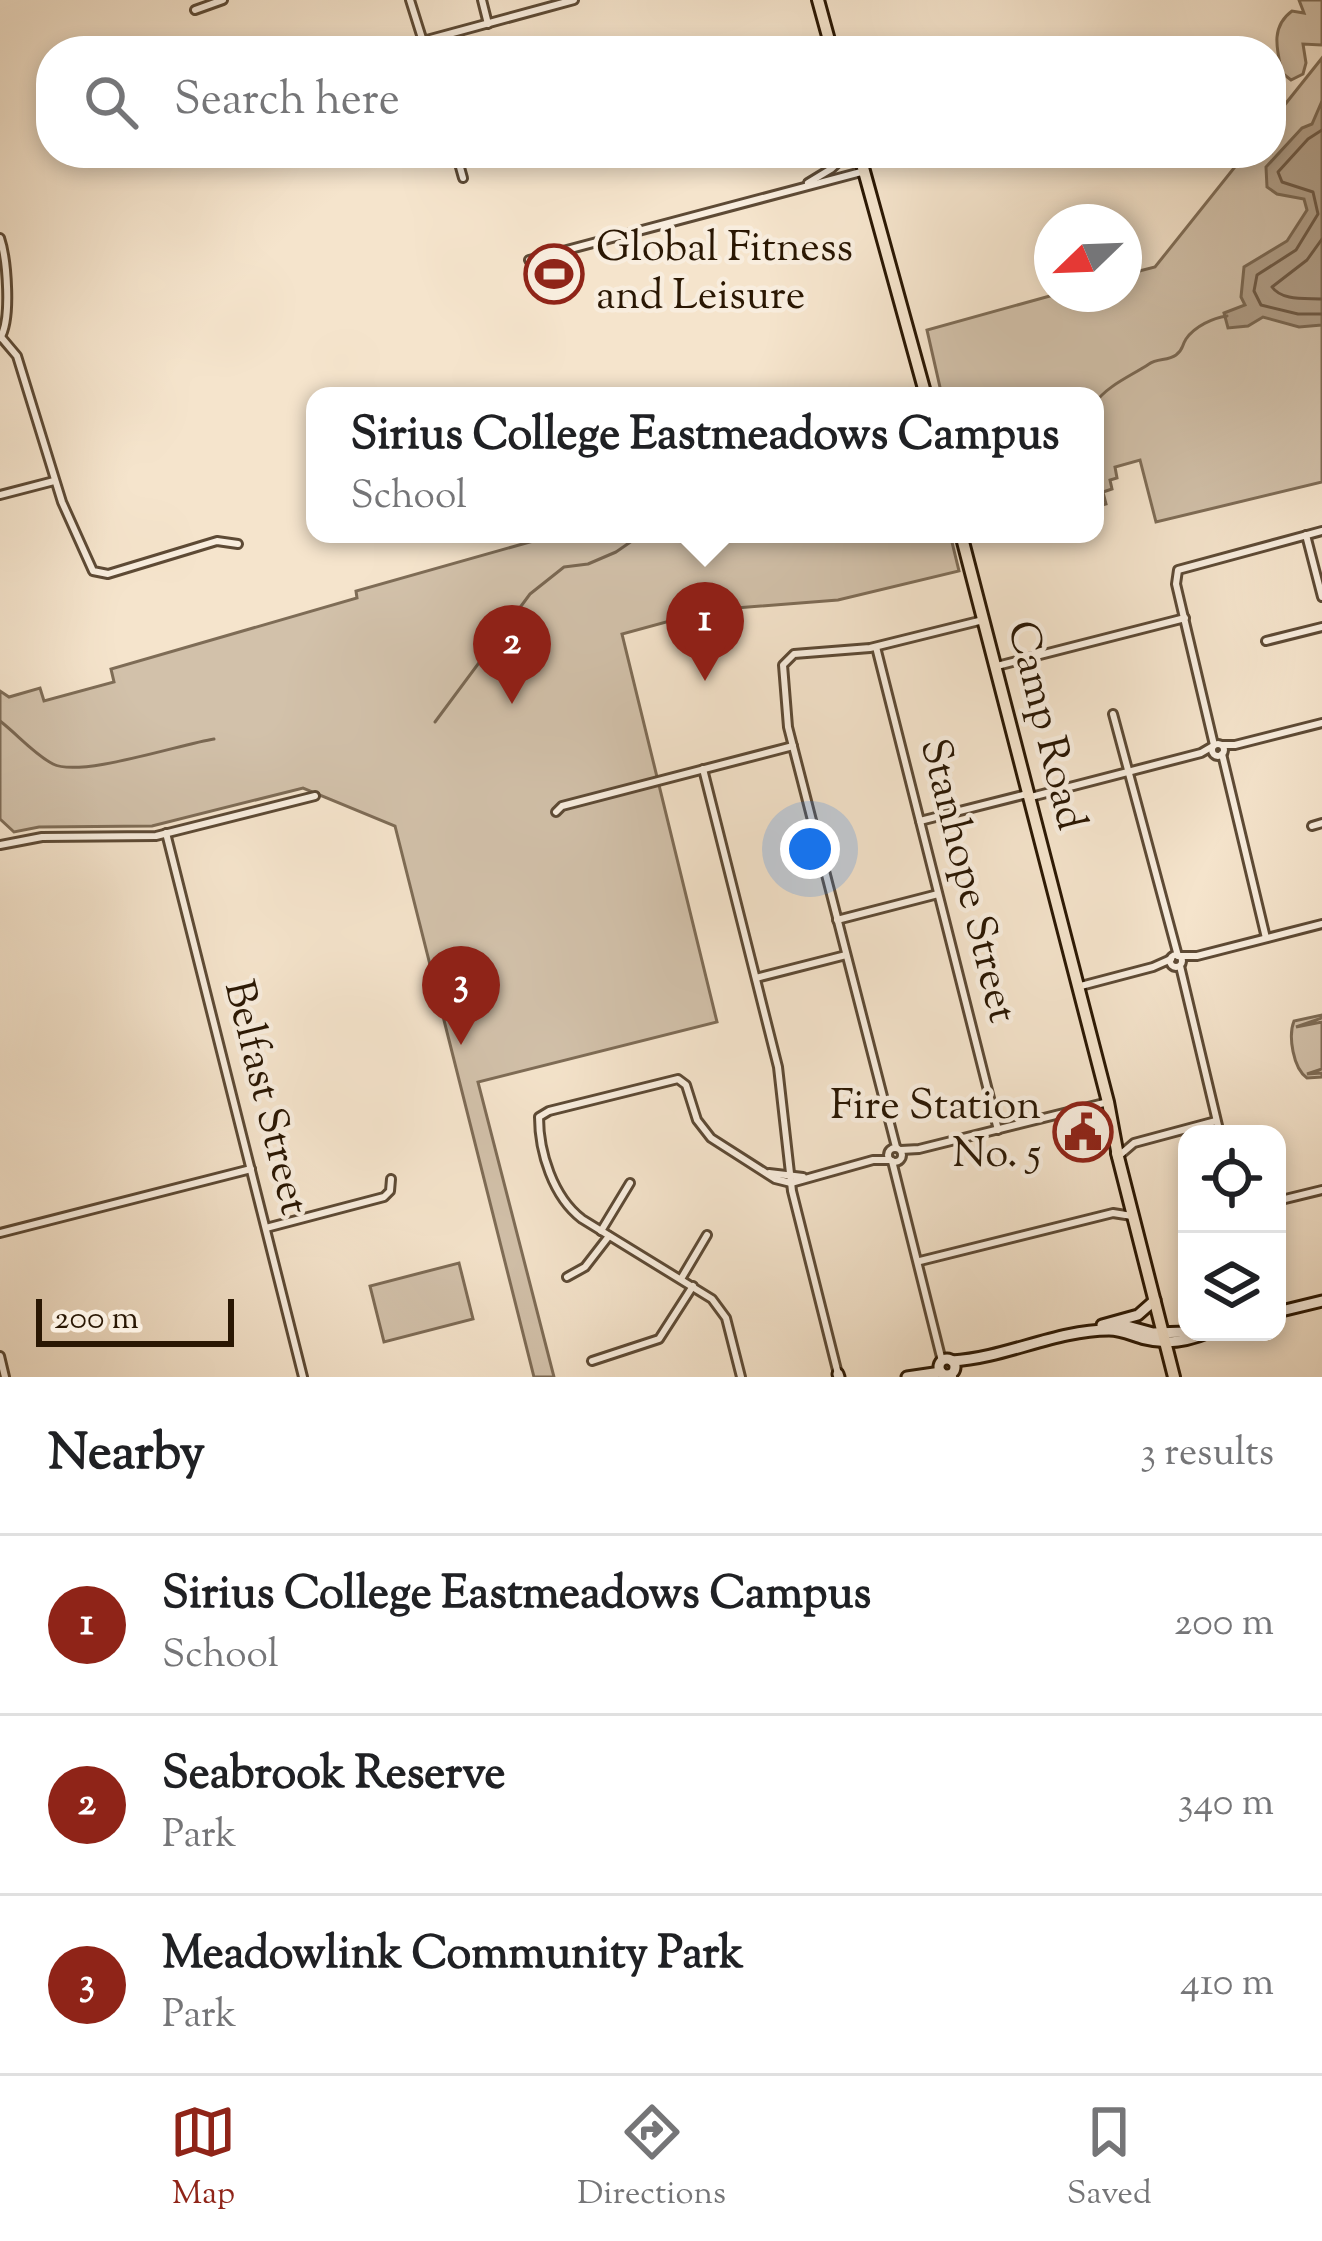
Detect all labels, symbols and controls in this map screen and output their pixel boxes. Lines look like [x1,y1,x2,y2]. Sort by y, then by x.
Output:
search box [36,36,1286,168]
icon: search [78,69,144,135]
text: Search here [174,70,400,135]
north arrow [1034,204,1142,312]
place label: Global Fitness and Leisure [596,220,853,328]
sports icon: Global Fitness and Leisure [523,243,585,305]
popup [306,387,1104,543]
text: Sirius College Eastmeadows Campus [350,405,1060,470]
text: School [350,470,467,526]
pin: 1 [666,582,744,681]
pin: 2 [473,605,551,704]
street label: Camp Road [989,615,1099,837]
street label: Stanhope Street [902,733,1030,1029]
your location [780,819,840,879]
pin: 3 [422,946,500,1045]
street label: Belfast Street [206,974,322,1222]
place label: Fire Station No. 5 [830,1078,1041,1186]
public building icon: Fire Station No. 5 [1052,1101,1114,1163]
map controls [1178,1125,1286,1341]
button: locate [1178,1125,1286,1233]
button: layers [1178,1233,1286,1341]
scale bar [36,1293,234,1346]
text: 200 m [54,1296,139,1344]
text: Nearby [48,1419,205,1492]
text: 3 results [1140,1427,1274,1483]
text: Sirius College Eastmeadows Campus [162,1564,871,1629]
text: 1 [80,1597,94,1653]
text: 200 m [1174,1597,1274,1653]
text: School [162,1629,279,1685]
text: Seabrook Reserve [162,1744,505,1809]
text: 2 [78,1777,96,1833]
text: 340 m [1178,1777,1274,1833]
text: Park [162,1809,237,1865]
text: Meadowlink Community Park [162,1924,744,1989]
text: 3 [79,1957,95,2013]
text: 410 m [1180,1957,1274,2013]
text: Park [162,1989,237,2045]
tab: Map [170,2099,236,2219]
tab: Directions [577,2099,726,2219]
tab: Saved [1067,2099,1152,2219]

